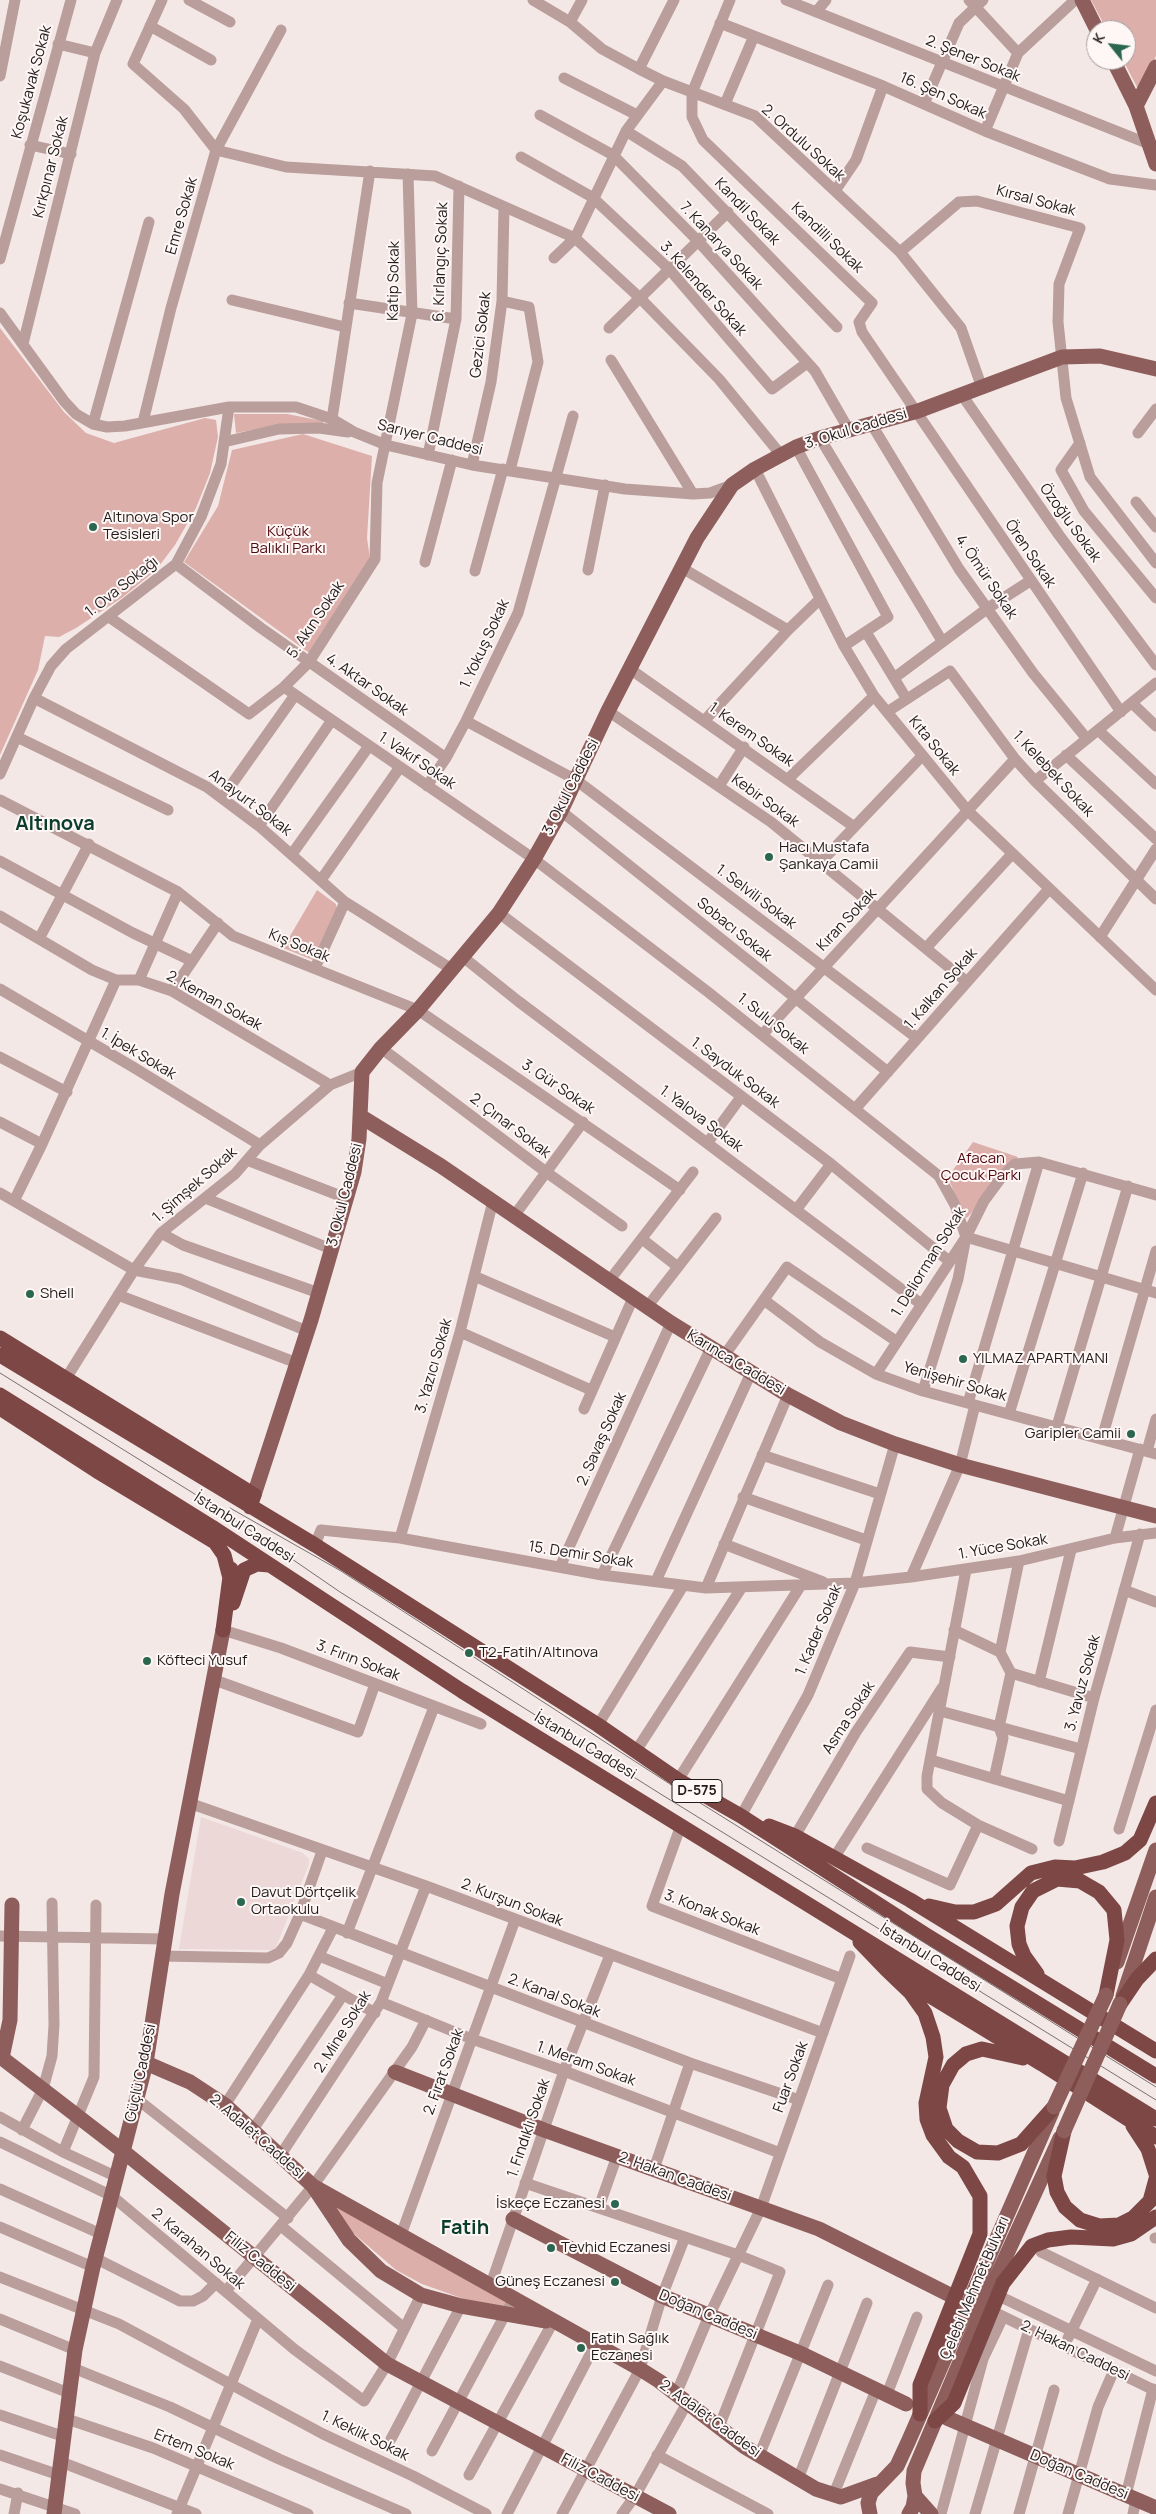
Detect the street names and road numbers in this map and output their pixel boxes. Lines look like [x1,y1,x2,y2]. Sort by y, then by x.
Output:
street label: Koşukavak Sokak [8,23,56,141]
street label: 2. Şener Sokak [923,32,1023,86]
street label: 16. Şen Sokak [897,69,989,123]
street label: 2. Ordulu Sokak [758,101,848,185]
street label: Kırkpınar Sokak [30,114,72,220]
street label: Emre Sokak [162,175,202,257]
street label: Kandil Sokak [711,175,783,249]
street label: Kırsal Sokak [994,182,1078,220]
street label: 7. Kanarya Sokak [676,198,766,294]
street label: Kandilli Sokak [787,199,867,277]
street label: 6. Kırlangıç Sokak [430,202,452,322]
street label: 3. Kelender Sokak [656,238,750,340]
street label: Katip Sokak [384,241,404,321]
street label: Gezici Sokak [467,291,495,379]
street label: 3. Okul Caddesi [803,405,909,453]
street label: Sarıyer Caddesi [375,416,485,460]
street label: Özoğlu Sokak [1035,480,1105,566]
street label: Ören Sokak [1001,517,1059,591]
street label: 4. Ömür Sokak [951,532,1021,622]
street label: 1. Ova Sokağı [82,553,162,621]
street label: 5. Akın Sokak [284,578,348,662]
street label: 1. Yokuş Sokak [456,596,514,692]
street label: 4. Aktar Sokak [322,650,412,720]
street label: 1. Kerem Sokak [705,699,797,771]
street label: Kıta Sokak [905,713,963,779]
street label: 1. Kelebek Sokak [1009,727,1097,821]
street label: 1. Vakıf Sokak [375,729,459,793]
street label: 3. Okul Caddesi [539,736,603,838]
street label: Anayurt Sokak [205,766,295,840]
street label: Kebir Sokak [728,770,802,832]
street label: 1. Selvili Sokak [712,861,800,933]
street label: Kıran Sokak [813,885,881,955]
street label: Sobacı Sokak [693,894,775,966]
street label: Kış Sokak [266,926,332,966]
street label: 1. Kalkan Sokak [901,945,981,1033]
street label: 2. Keman Sokak [163,967,265,1035]
street label: 1. Sulu Sokak [734,990,812,1058]
street label: 1. İpek Sokak [97,1024,179,1084]
street label: 1. Sayduk Sokak [687,1034,783,1112]
street label: 3. Gür Sokak [518,1056,598,1118]
street label: 1. Yalova Sokak [656,1082,746,1156]
street label: 2. Çınar Sokak [466,1090,554,1162]
street label: 3. Okul Caddesi [323,1142,367,1248]
street label: 1. Şimşek Sokak [149,1143,241,1227]
street label: 1. Deliorman Sokak [888,1204,970,1320]
street label: 3. Yazıcı Sokak [412,1316,456,1416]
street label: Karınca Caddesi [684,1327,788,1399]
street label: Yenişehir Sokak [901,1359,1009,1405]
street label: 2. Savaş Sokak [573,1390,631,1488]
street label: İstanbul Caddesi [190,1489,298,1567]
street label: 1. Yüce Sokak [957,1530,1049,1564]
street label: 15. Demir Sokak [527,1538,635,1572]
street label: 1. Kader Sokak [792,1582,846,1678]
street label: 3. Yavuz Sokak [1061,1633,1105,1733]
street label: 3. Fırın Sokak [314,1637,402,1685]
street label: Asma Sokak [819,1678,879,1758]
street label: İstanbul Caddesi [531,1708,639,1784]
road number: D-575 [672,1780,722,1802]
street label: 2. Kurşun Sokak [458,1875,566,1931]
street label: 3. Konak Sokak [661,1886,763,1940]
street label: İstanbul Caddesi [876,1920,984,1996]
street label: 2. Kanal Sokak [505,1970,603,2022]
street label: 2. Mine Sokak [311,1988,375,2076]
street label: Güçlü Caddesi [122,2022,160,2124]
street label: 2. Fırat Sokak [420,2027,468,2117]
street label: 1. Meram Sokak [534,2038,638,2090]
street label: Fuar Sokak [770,2039,812,2115]
street label: 1. Fındıklı Sokak [504,2076,554,2180]
street label: 2. Adalet Caddesi [206,2091,308,2183]
street label: 2. Hakan Caddesi [616,2148,734,2206]
street label: 2. Karahan Sokak [148,2205,248,2293]
street label: Çelebi Mehmet Bulvarı [937,2214,1013,2362]
street label: Filiz Caddesi [221,2228,299,2296]
street label: Doğan Caddesi [656,2286,760,2344]
street label: 2. Hakan Caddesi [1018,2317,1132,2385]
street label: 2. Adalet Caddesi [656,2376,764,2462]
street label: 1. Keklik Sokak [318,2407,412,2465]
street label: Ertem Sokak [151,2426,237,2474]
street label: Doğan Caddesi [1027,2446,1131,2504]
street label: Filiz Caddesi [558,2450,642,2506]

